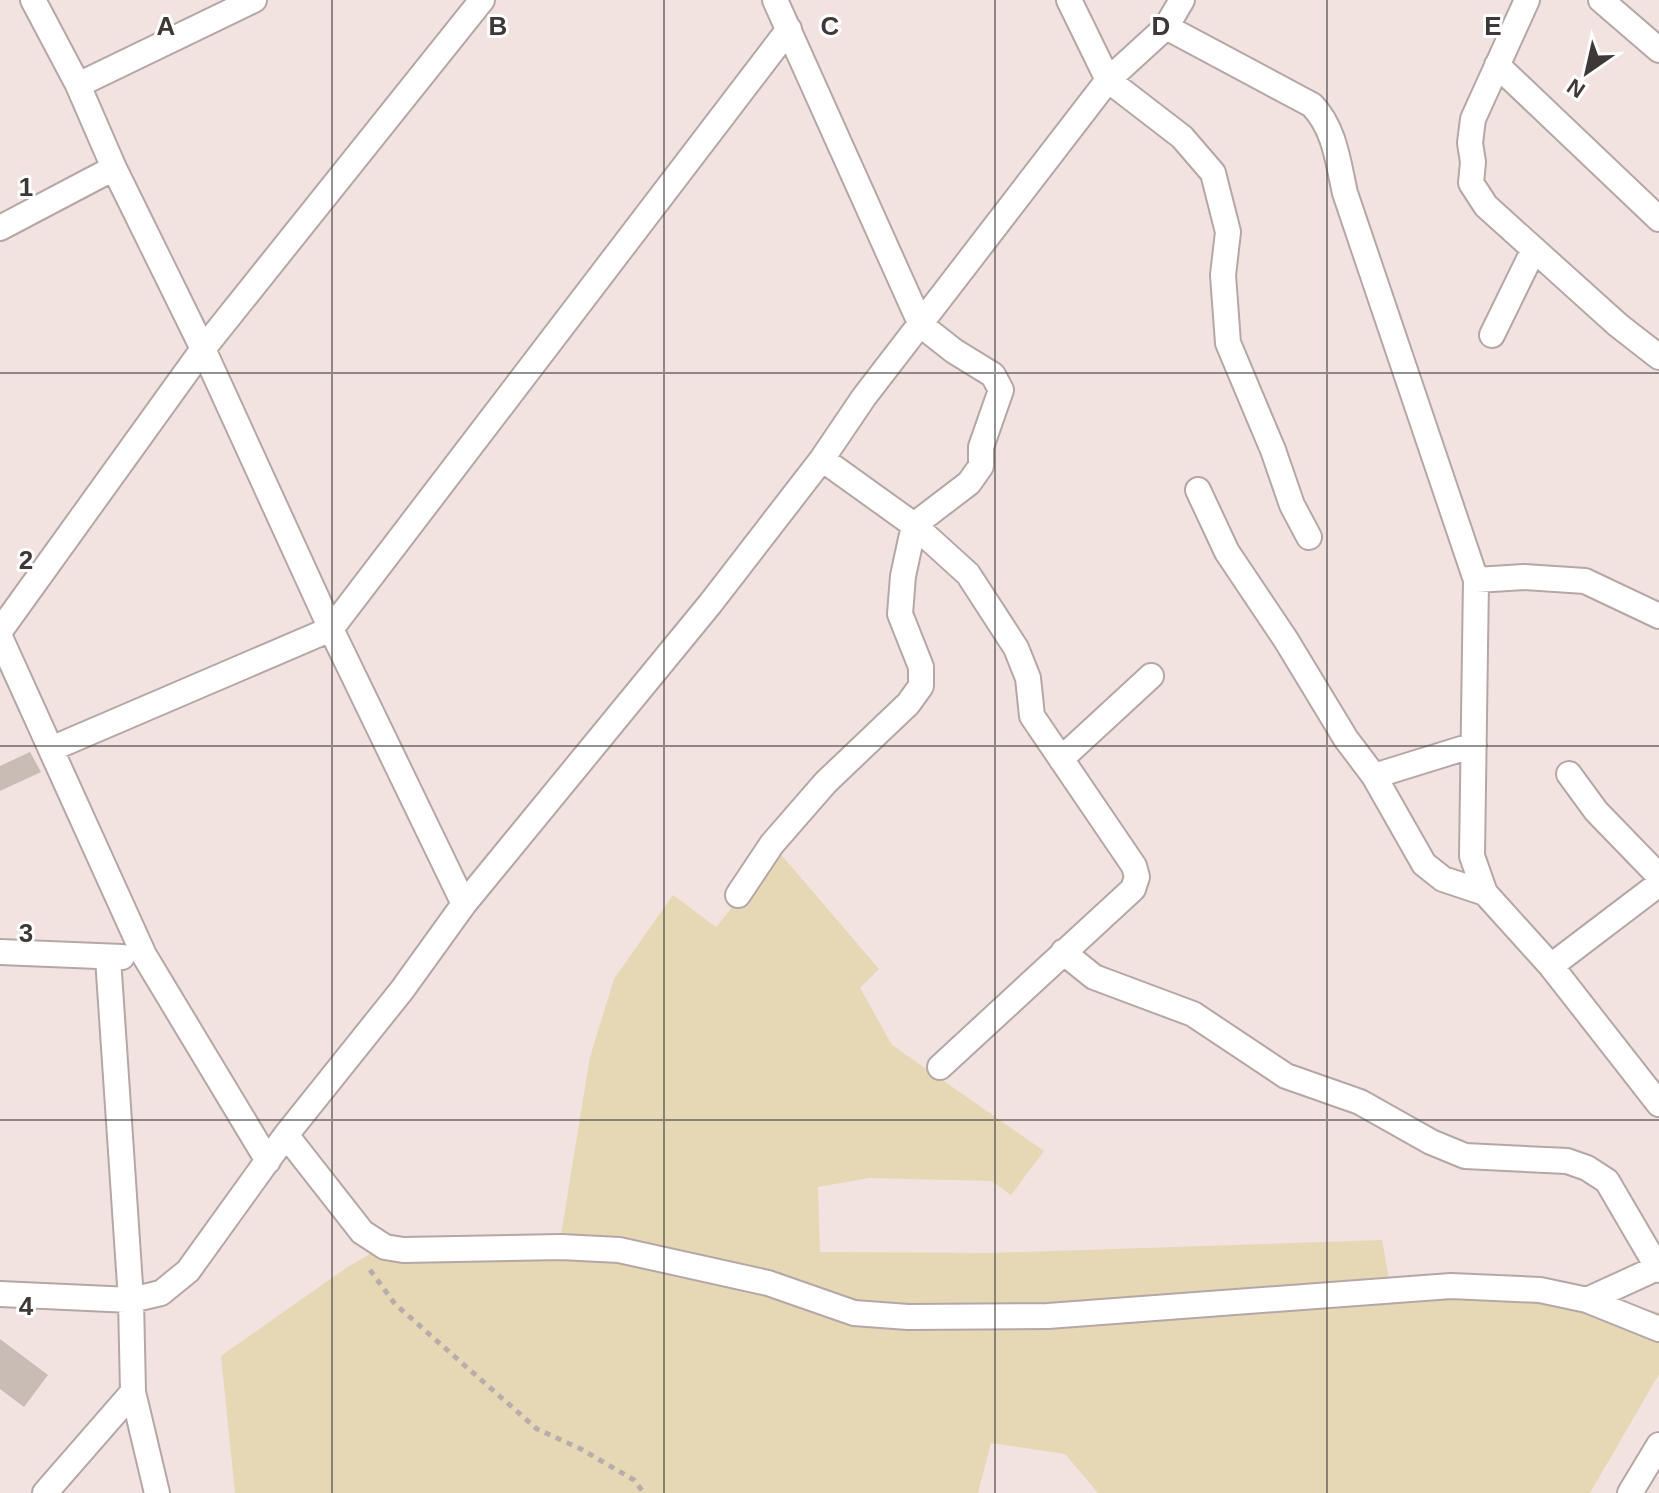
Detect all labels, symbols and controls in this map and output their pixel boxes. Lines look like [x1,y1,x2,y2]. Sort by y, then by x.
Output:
text: A [157,11,176,41]
text: B [489,11,507,41]
text: C [821,11,840,41]
text: D [1152,11,1170,41]
text: E [1484,11,1502,41]
north arrow [1547,32,1627,112]
text: N [1563,73,1590,103]
text: 1 [19,172,33,202]
text: 2 [19,545,33,575]
text: 3 [19,918,33,948]
text: 4 [19,1291,34,1321]

